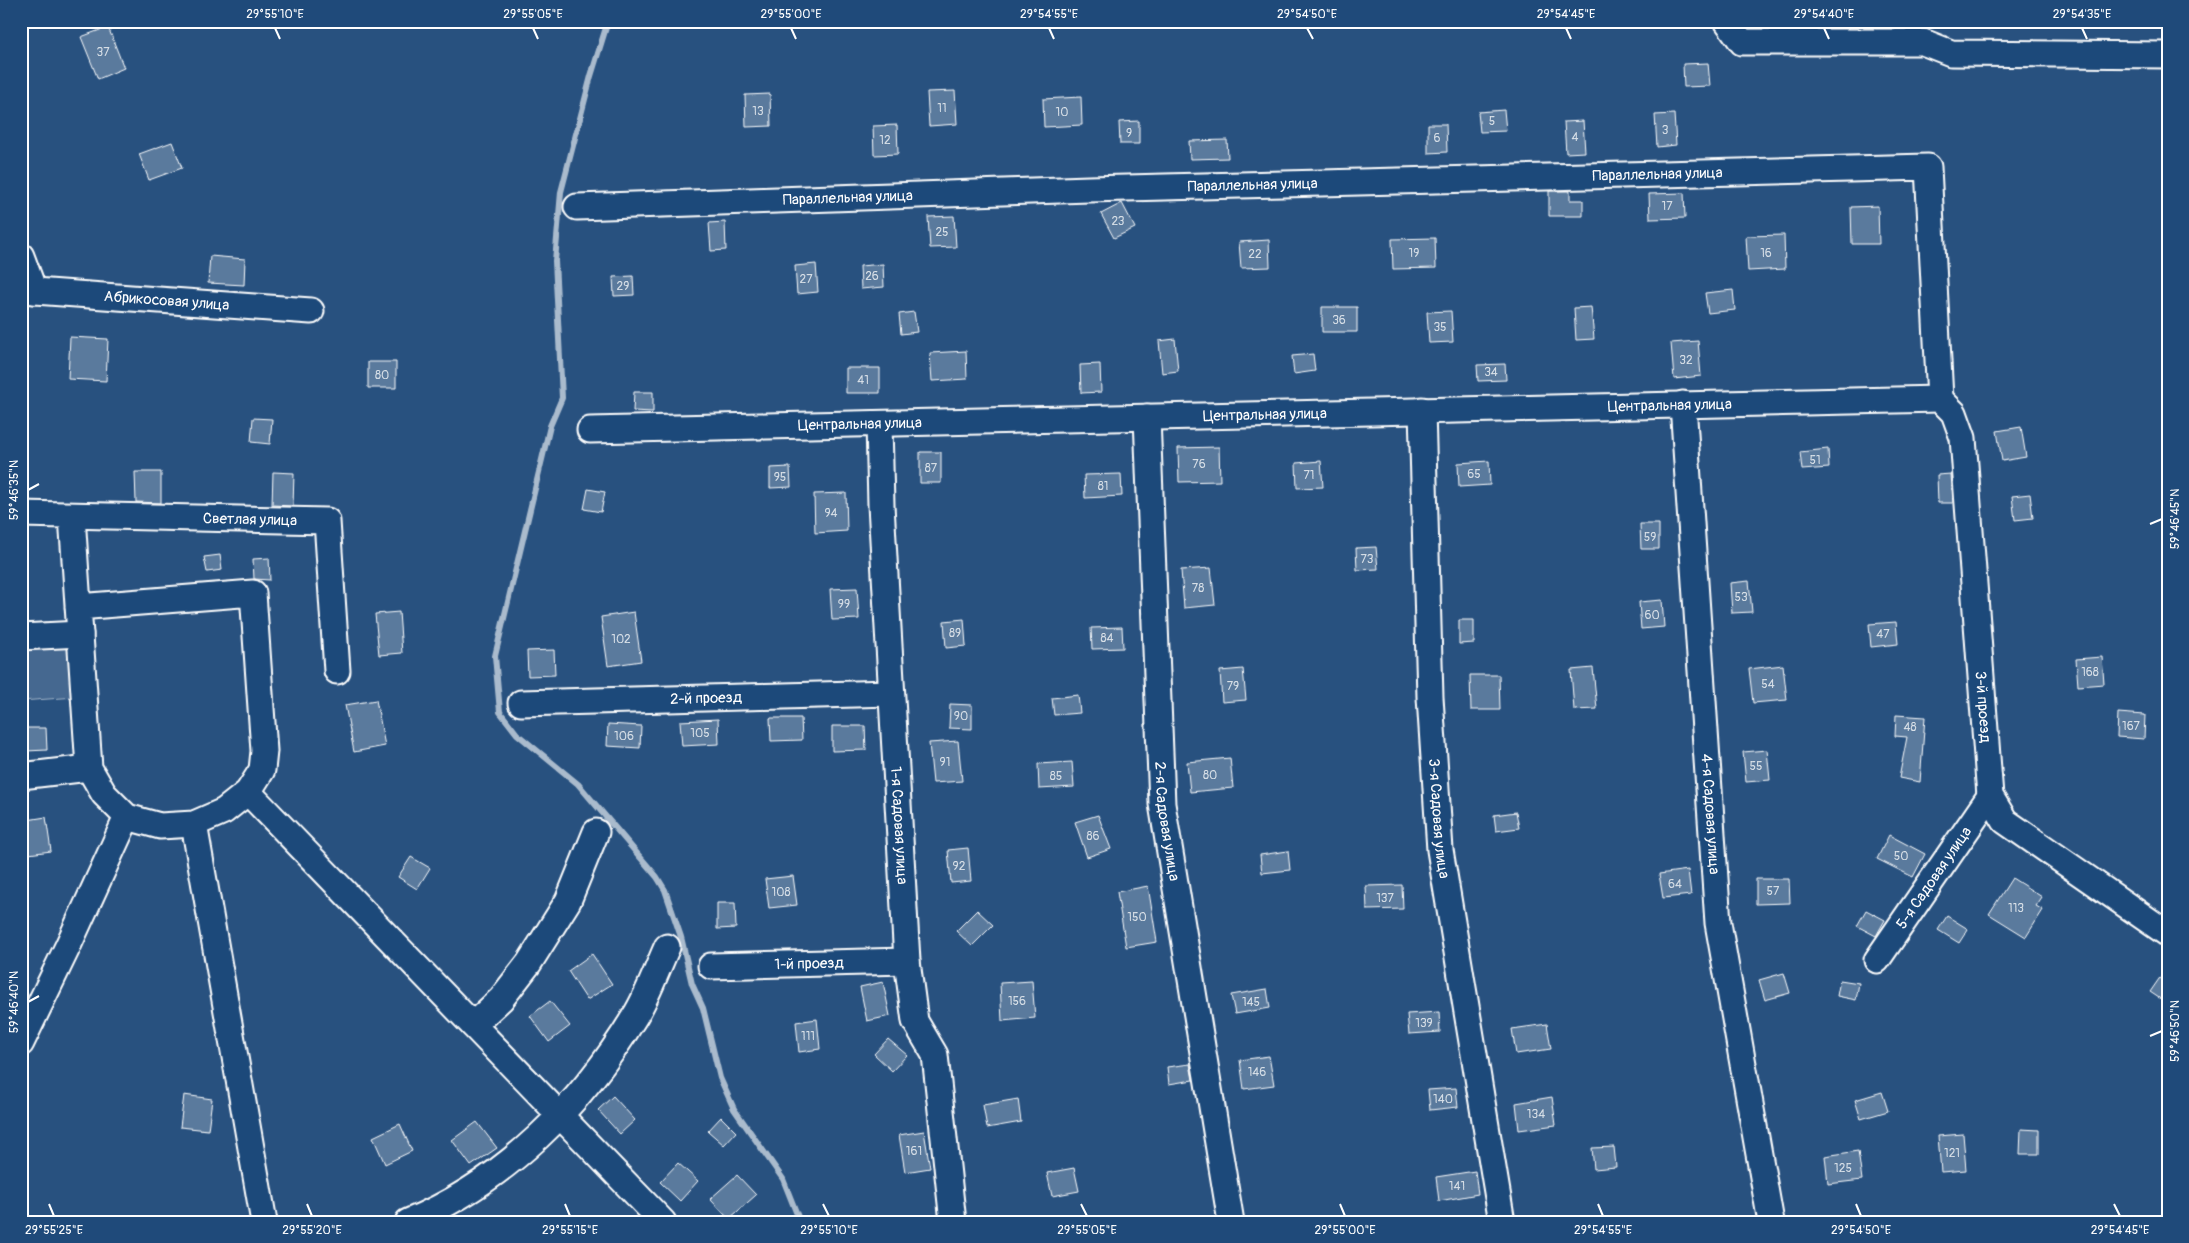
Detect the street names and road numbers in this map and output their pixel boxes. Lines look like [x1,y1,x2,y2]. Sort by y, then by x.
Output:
street label: Параллельная улица [1592,163,1723,186]
street label: Параллельная улица [1187,174,1318,196]
street label: Параллельная улица [782,186,913,210]
street label: Абрикосовая улица [103,287,230,315]
street label: Центральная улица [1607,395,1732,417]
street label: Центральная улица [1203,404,1327,426]
street label: Центральная улица [798,413,922,435]
street label: Светлая улица [203,509,297,530]
street label: 3-й проезд [1971,670,1995,743]
street label: 2-й проезд [670,688,742,709]
street label: 4-я Садовая улица [1697,753,1724,875]
street label: 3-я Садовая улица [1424,758,1454,880]
street label: 2-я Садовая улица [1150,761,1184,883]
street label: 1-я Садовая улица [886,766,912,885]
street label: 5-я Садовая улица [1892,823,1976,933]
street label: 1-й проезд [774,954,844,974]

